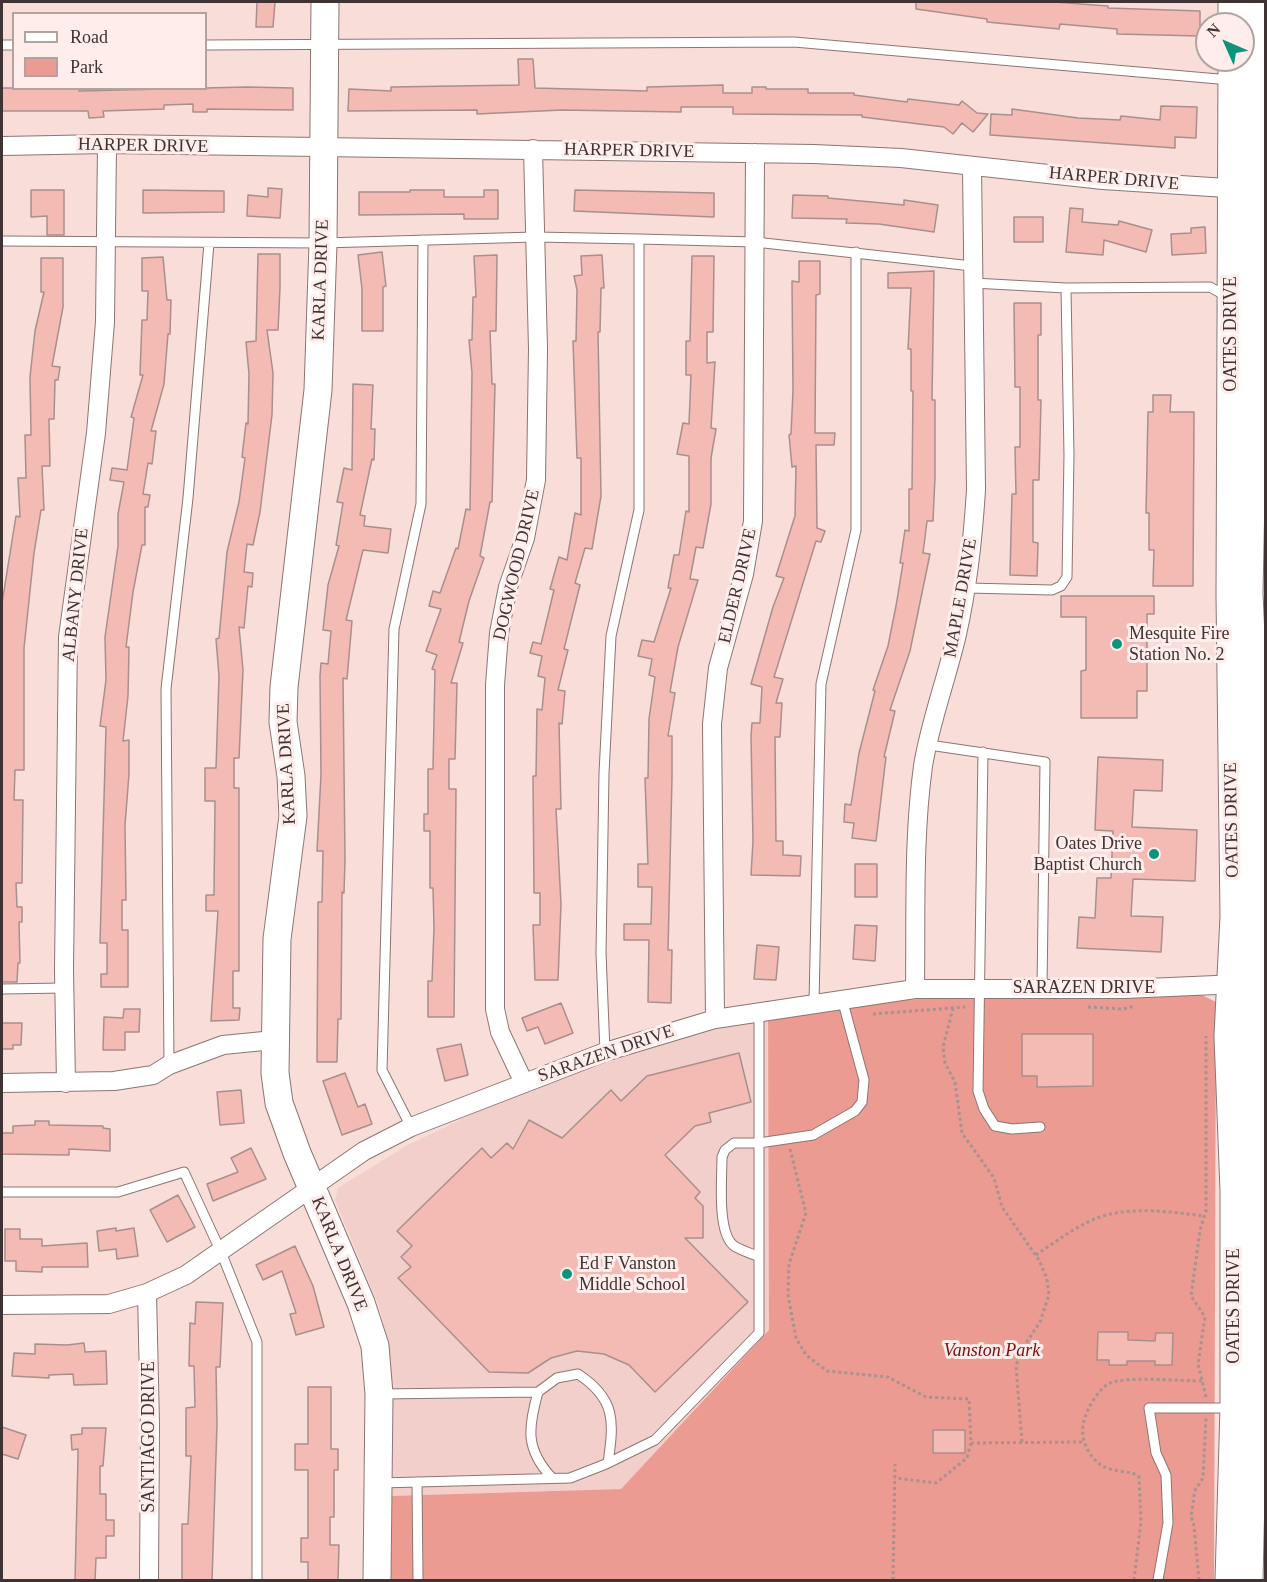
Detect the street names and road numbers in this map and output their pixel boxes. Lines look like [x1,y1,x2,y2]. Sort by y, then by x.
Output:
street label: HARPER DRIVE [78,134,208,158]
street label: HARPER DRIVE [564,139,694,163]
street label: HARPER DRIVE [1048,163,1180,195]
street label: KARLA DRIVE [308,219,334,341]
street label: OATES DRIVE [1220,276,1242,392]
street label: DOGWOOD DRIVE [489,487,545,643]
street label: ELDER DRIVE [714,526,762,646]
street label: ALBANY DRIVE [58,527,94,663]
street label: MAPLE DRIVE [940,537,982,659]
street label: KARLA DRIVE [273,703,301,825]
street label: OATES DRIVE [1220,762,1244,878]
street label: SARAZEN DRIVE [1013,977,1155,999]
street label: SARAZEN DRIVE [535,1021,677,1087]
street label: KARLA DRIVE [306,1194,372,1314]
street label: OATES DRIVE [1223,1248,1245,1364]
street label: SANTIAGO DRIVE [138,1361,160,1513]

